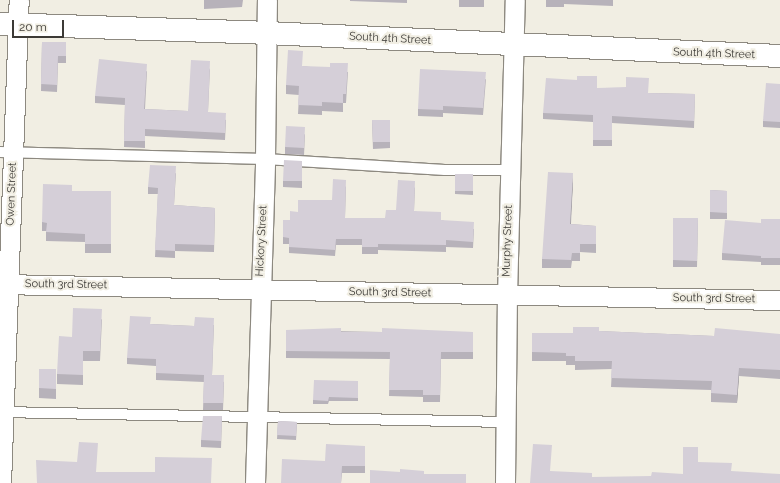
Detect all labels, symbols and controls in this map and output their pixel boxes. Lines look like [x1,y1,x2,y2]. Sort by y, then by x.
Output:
scale bar [14,12,66,38]
text: 20 m [19,20,47,34]
street label: South 4th Street [349,30,431,48]
street label: South 4th Street [673,46,755,62]
street label: Owen Street [4,162,20,226]
street label: Hickory Street [254,205,270,277]
street label: Murphy Street [500,205,516,277]
street label: South 3rd Street [25,278,107,292]
street label: South 3rd Street [349,286,431,300]
street label: South 3rd Street [673,292,755,306]

